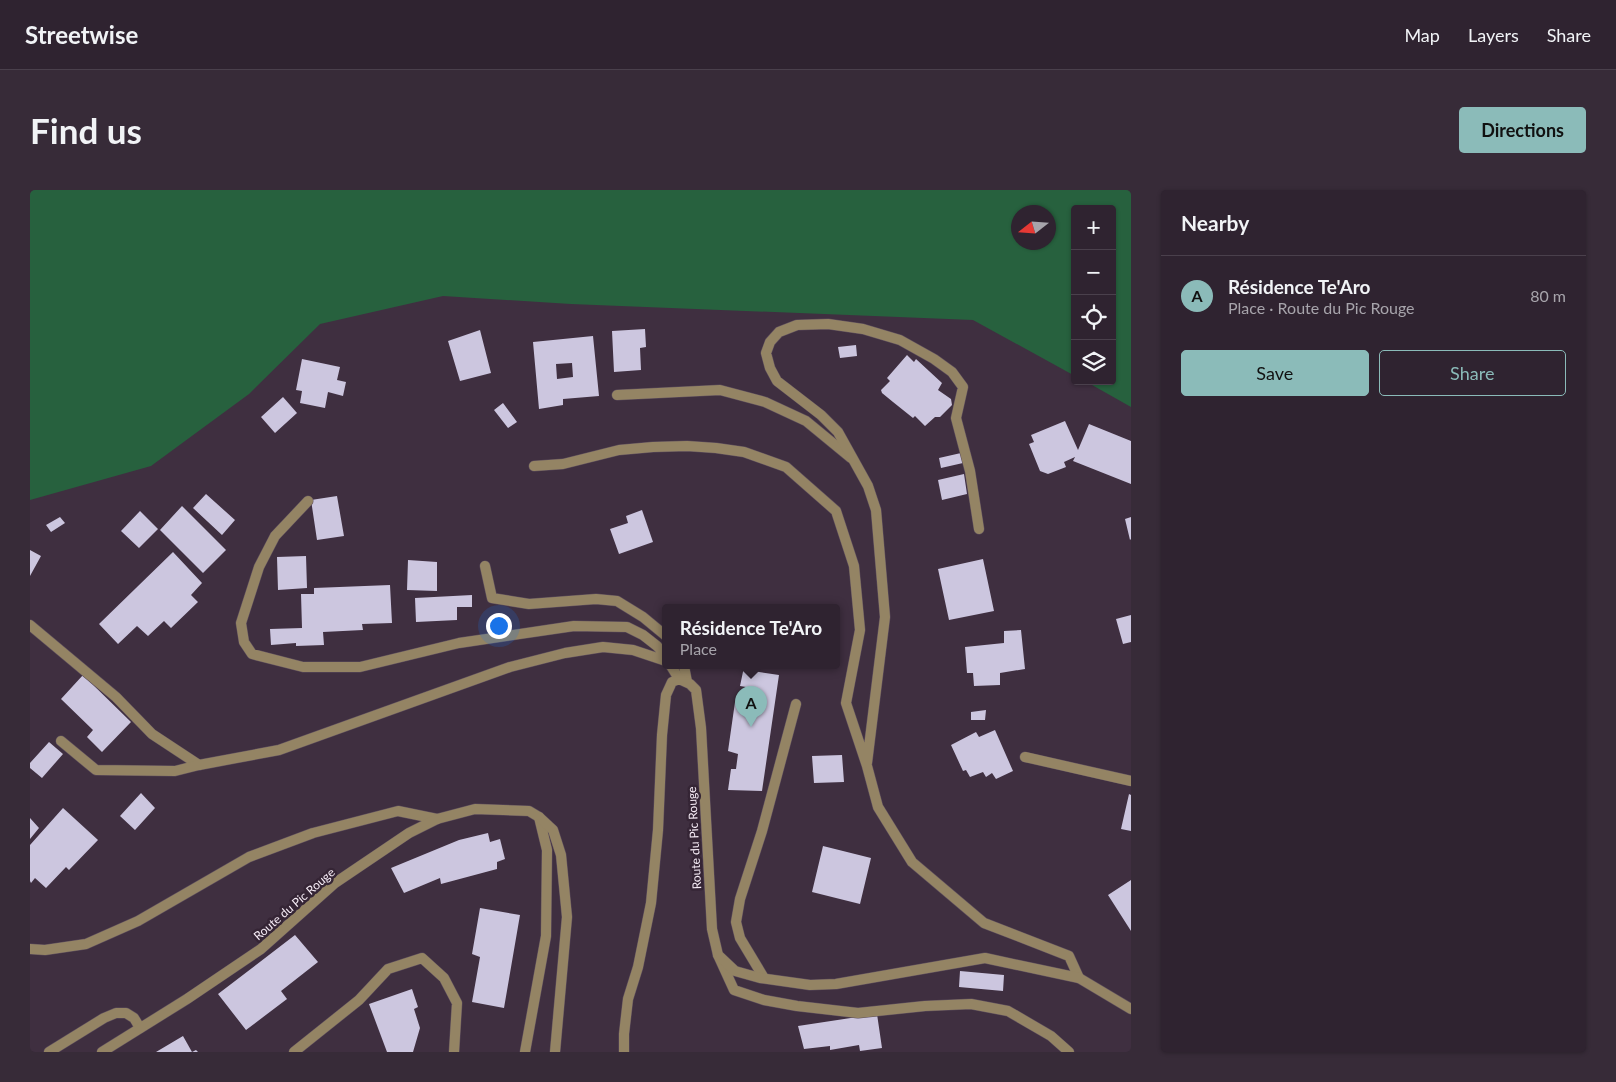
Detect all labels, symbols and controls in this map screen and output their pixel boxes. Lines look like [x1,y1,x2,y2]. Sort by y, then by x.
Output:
text: Streetwise [25,20,138,49]
text: Map [1404,24,1440,46]
text: Layers [1468,24,1519,46]
text: Share [1547,24,1591,46]
button: Directions [1459,107,1586,153]
text: Find us [30,109,142,151]
north arrow [1011,205,1056,250]
map controls [1071,205,1116,385]
button: + [1071,205,1116,250]
text: Nearby [1181,210,1249,235]
button: − [1071,250,1116,295]
text: Résidence Te'Aro [1228,275,1370,298]
text: A [1191,286,1203,305]
text: 80 m [1530,286,1566,305]
button: locate [1071,295,1116,340]
text: Place · Route du Pic Rouge [1228,298,1415,317]
button: layers [1071,340,1116,385]
button: Save [1181,350,1369,396]
button: Share [1379,350,1566,396]
popup [662,604,840,669]
your location [486,613,512,639]
text: Résidence Te'Aro [680,616,822,639]
text: Place [680,639,717,658]
pin: A [735,686,767,727]
street label: Route du Pic Rouge [684,786,704,890]
street label: Route du Pic Rouge [250,865,338,943]

